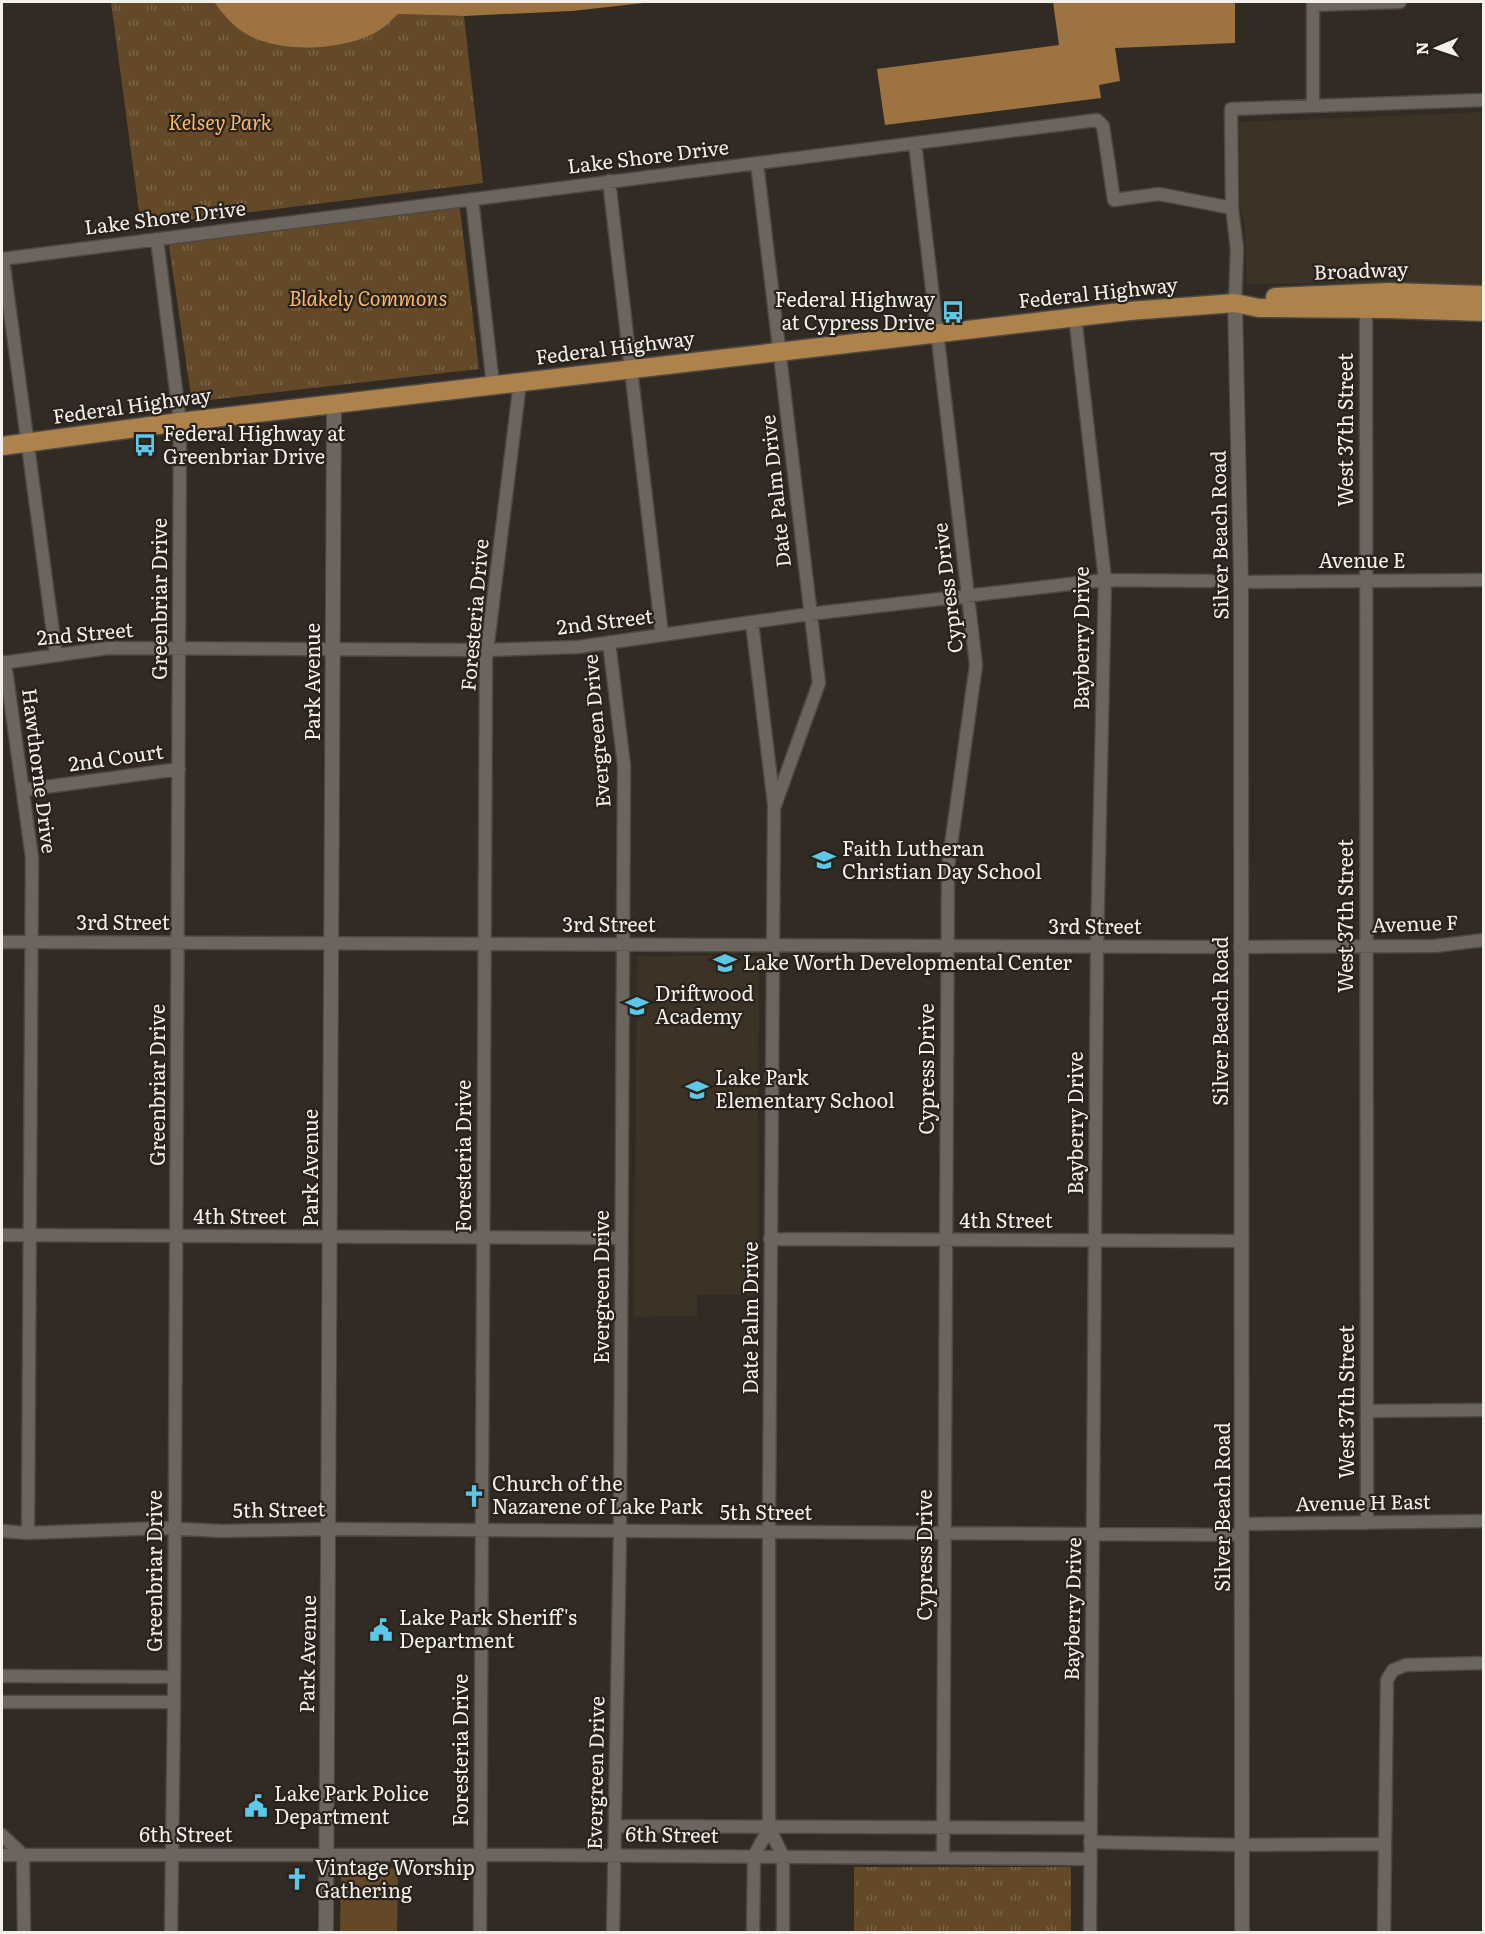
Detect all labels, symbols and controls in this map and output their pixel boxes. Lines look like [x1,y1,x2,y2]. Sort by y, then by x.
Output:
north arrow [1407,18,1467,78]
text: N [1409,41,1433,56]
park label: Kelsey Park [168,106,272,136]
street label: Lake Shore Drive [565,130,730,180]
street label: Lake Shore Drive [82,191,247,241]
street label: Broadway [1313,252,1409,286]
street label: Federal Highway [1017,268,1179,314]
park label: Blakely Commons [289,282,447,312]
place label: Federal Highway at Cypress Drive [775,283,935,336]
bus stop icon: Federal Highway at Cypress Drive [940,299,966,325]
street label: Federal Highway [533,321,697,371]
street label: West 37th Street [1329,353,1359,507]
street label: Federal Highway [50,378,214,430]
street label: Date Palm Drive [751,413,797,569]
place label: Federal Highway at Greenbriar Drive [163,417,345,470]
bus stop icon: Federal Highway at Greenbriar Drive [132,432,158,458]
street label: Silver Beach Road [1202,450,1234,620]
street label: Greenbriar Drive [143,518,173,680]
street label: Cypress Drive [923,521,969,655]
street label: Foresteria Drive [451,537,495,692]
street label: Avenue E [1319,544,1405,574]
street label: Bayberry Drive [1065,566,1095,710]
street label: 2nd Street [555,599,655,641]
street label: 2nd Street [35,613,134,651]
street label: Park Avenue [296,623,326,741]
street label: Evergreen Drive [573,653,617,809]
street label: Hawthorne Drive [16,686,66,855]
street label: 2nd Court [66,735,165,778]
place label: Faith Lutheran Christian Day School [842,832,1042,885]
street label: West 37th Street [1329,839,1359,993]
school or university icon: Faith Lutheran Christian Day School [811,847,837,873]
street label: 3rd Street [76,906,170,936]
street label: Avenue F [1371,906,1459,939]
street label: 3rd Street [562,908,656,938]
street label: 3rd Street [1048,910,1142,940]
street label: Silver Beach Road [1204,936,1234,1106]
place label: Lake Worth Developmental Center [743,946,1073,976]
school or university icon: Lake Worth Developmental Center [712,950,738,976]
place label: Driftwood Academy [655,977,754,1030]
school or university icon: Driftwood Academy [624,993,650,1019]
street label: Cypress Drive [910,1003,940,1135]
street label: Greenbriar Drive [141,1004,171,1166]
street label: Bayberry Drive [1059,1051,1089,1195]
place label: Lake Park Elementary School [715,1061,895,1114]
school or university icon: Lake Park Elementary School [684,1077,710,1103]
street label: Foresteria Drive [447,1080,477,1232]
street label: Park Avenue [294,1109,324,1227]
street label: 4th Street [193,1200,287,1230]
street label: 4th Street [959,1204,1053,1234]
street label: Evergreen Drive [585,1210,615,1364]
street label: Date Palm Drive [734,1241,764,1395]
street label: West 37th Street [1330,1325,1360,1479]
street label: Silver Beach Road [1206,1422,1236,1592]
place label: Church of the Nazarene of Lake Park [492,1467,704,1520]
church icon: Church of the Nazarene of Lake Park [461,1483,487,1509]
street label: Avenue H East [1295,1485,1431,1517]
street label: Cypress Drive [908,1489,938,1621]
street label: Greenbriar Drive [138,1490,168,1652]
street label: 5th Street [232,1492,326,1524]
street label: 5th Street [720,1496,812,1526]
street label: Bayberry Drive [1055,1537,1087,1681]
street label: Park Avenue [290,1595,322,1713]
place label: Lake Park Sheriff's Department [399,1601,577,1654]
public building icon: Lake Park Sheriff's Department [368,1617,394,1643]
street label: Foresteria Drive [444,1674,474,1826]
street label: Evergreen Drive [578,1696,610,1850]
place label: Lake Park Police Department [274,1777,429,1830]
public building icon: Lake Park Police Department [243,1793,269,1819]
street label: 6th Street [625,1817,719,1849]
street label: 6th Street [139,1818,233,1848]
place label: Vintage Worship Gathering [315,1851,475,1904]
church icon: Vintage Worship Gathering [284,1866,310,1892]

